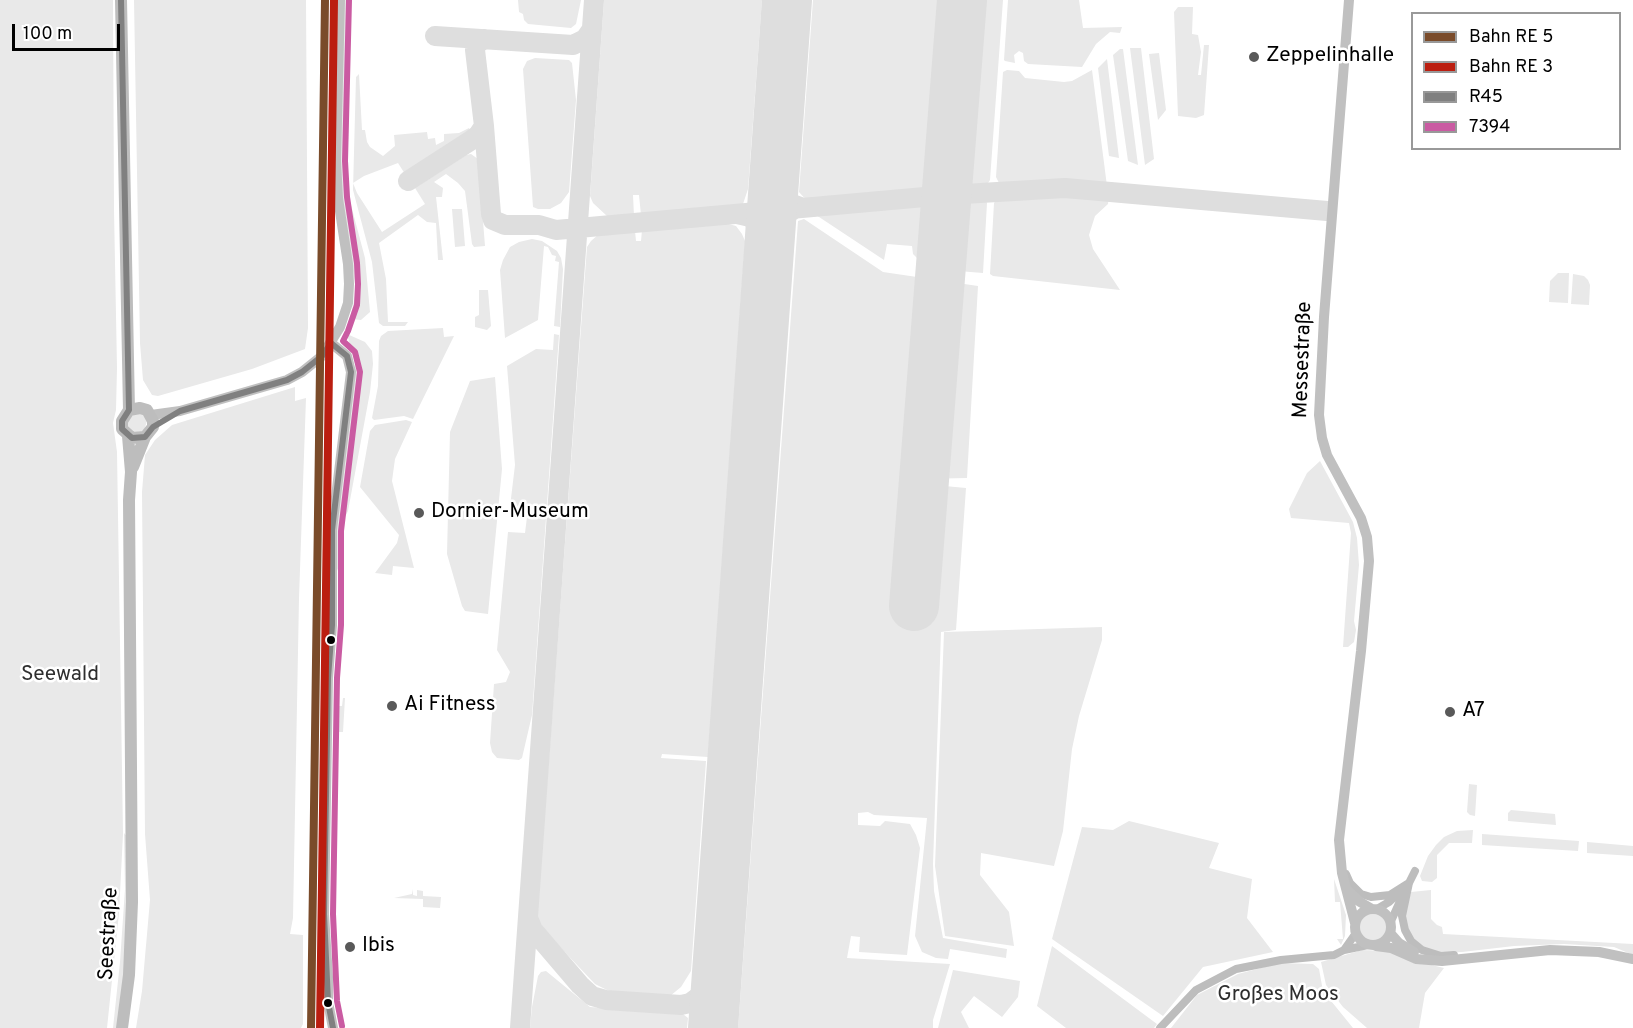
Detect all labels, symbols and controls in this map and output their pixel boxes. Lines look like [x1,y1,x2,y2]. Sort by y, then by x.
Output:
scale bar [15,12,123,50]
legend [1411,12,1621,150]
text: 100 m [23,23,72,46]
text: Bahn RE 5 [1469,26,1553,49]
place label: Zeppelinhalle [1266,44,1394,70]
marker: Zeppelinhalle [1247,50,1261,64]
text: Bahn RE 3 [1469,56,1553,79]
text: R45 [1469,86,1503,109]
text: 7394 [1469,116,1511,139]
street label: Messestraße [1289,301,1319,419]
place label: Dornier-Museum [431,500,589,526]
marker: Dornier-Museum [412,506,426,520]
unlabelled marker [325,634,337,646]
park label: Seewald [21,663,99,689]
place label: Ai Fitness [404,693,496,719]
marker: Ai Fitness [385,699,399,713]
place label: A7 [1462,699,1485,725]
marker: A7 [1443,705,1457,719]
street label: Seestraße [95,887,125,981]
place label: Ibis [362,934,395,960]
marker: Ibis [343,940,357,954]
park label: Großes Moos [1217,983,1339,1009]
unlabelled marker [322,997,334,1009]

